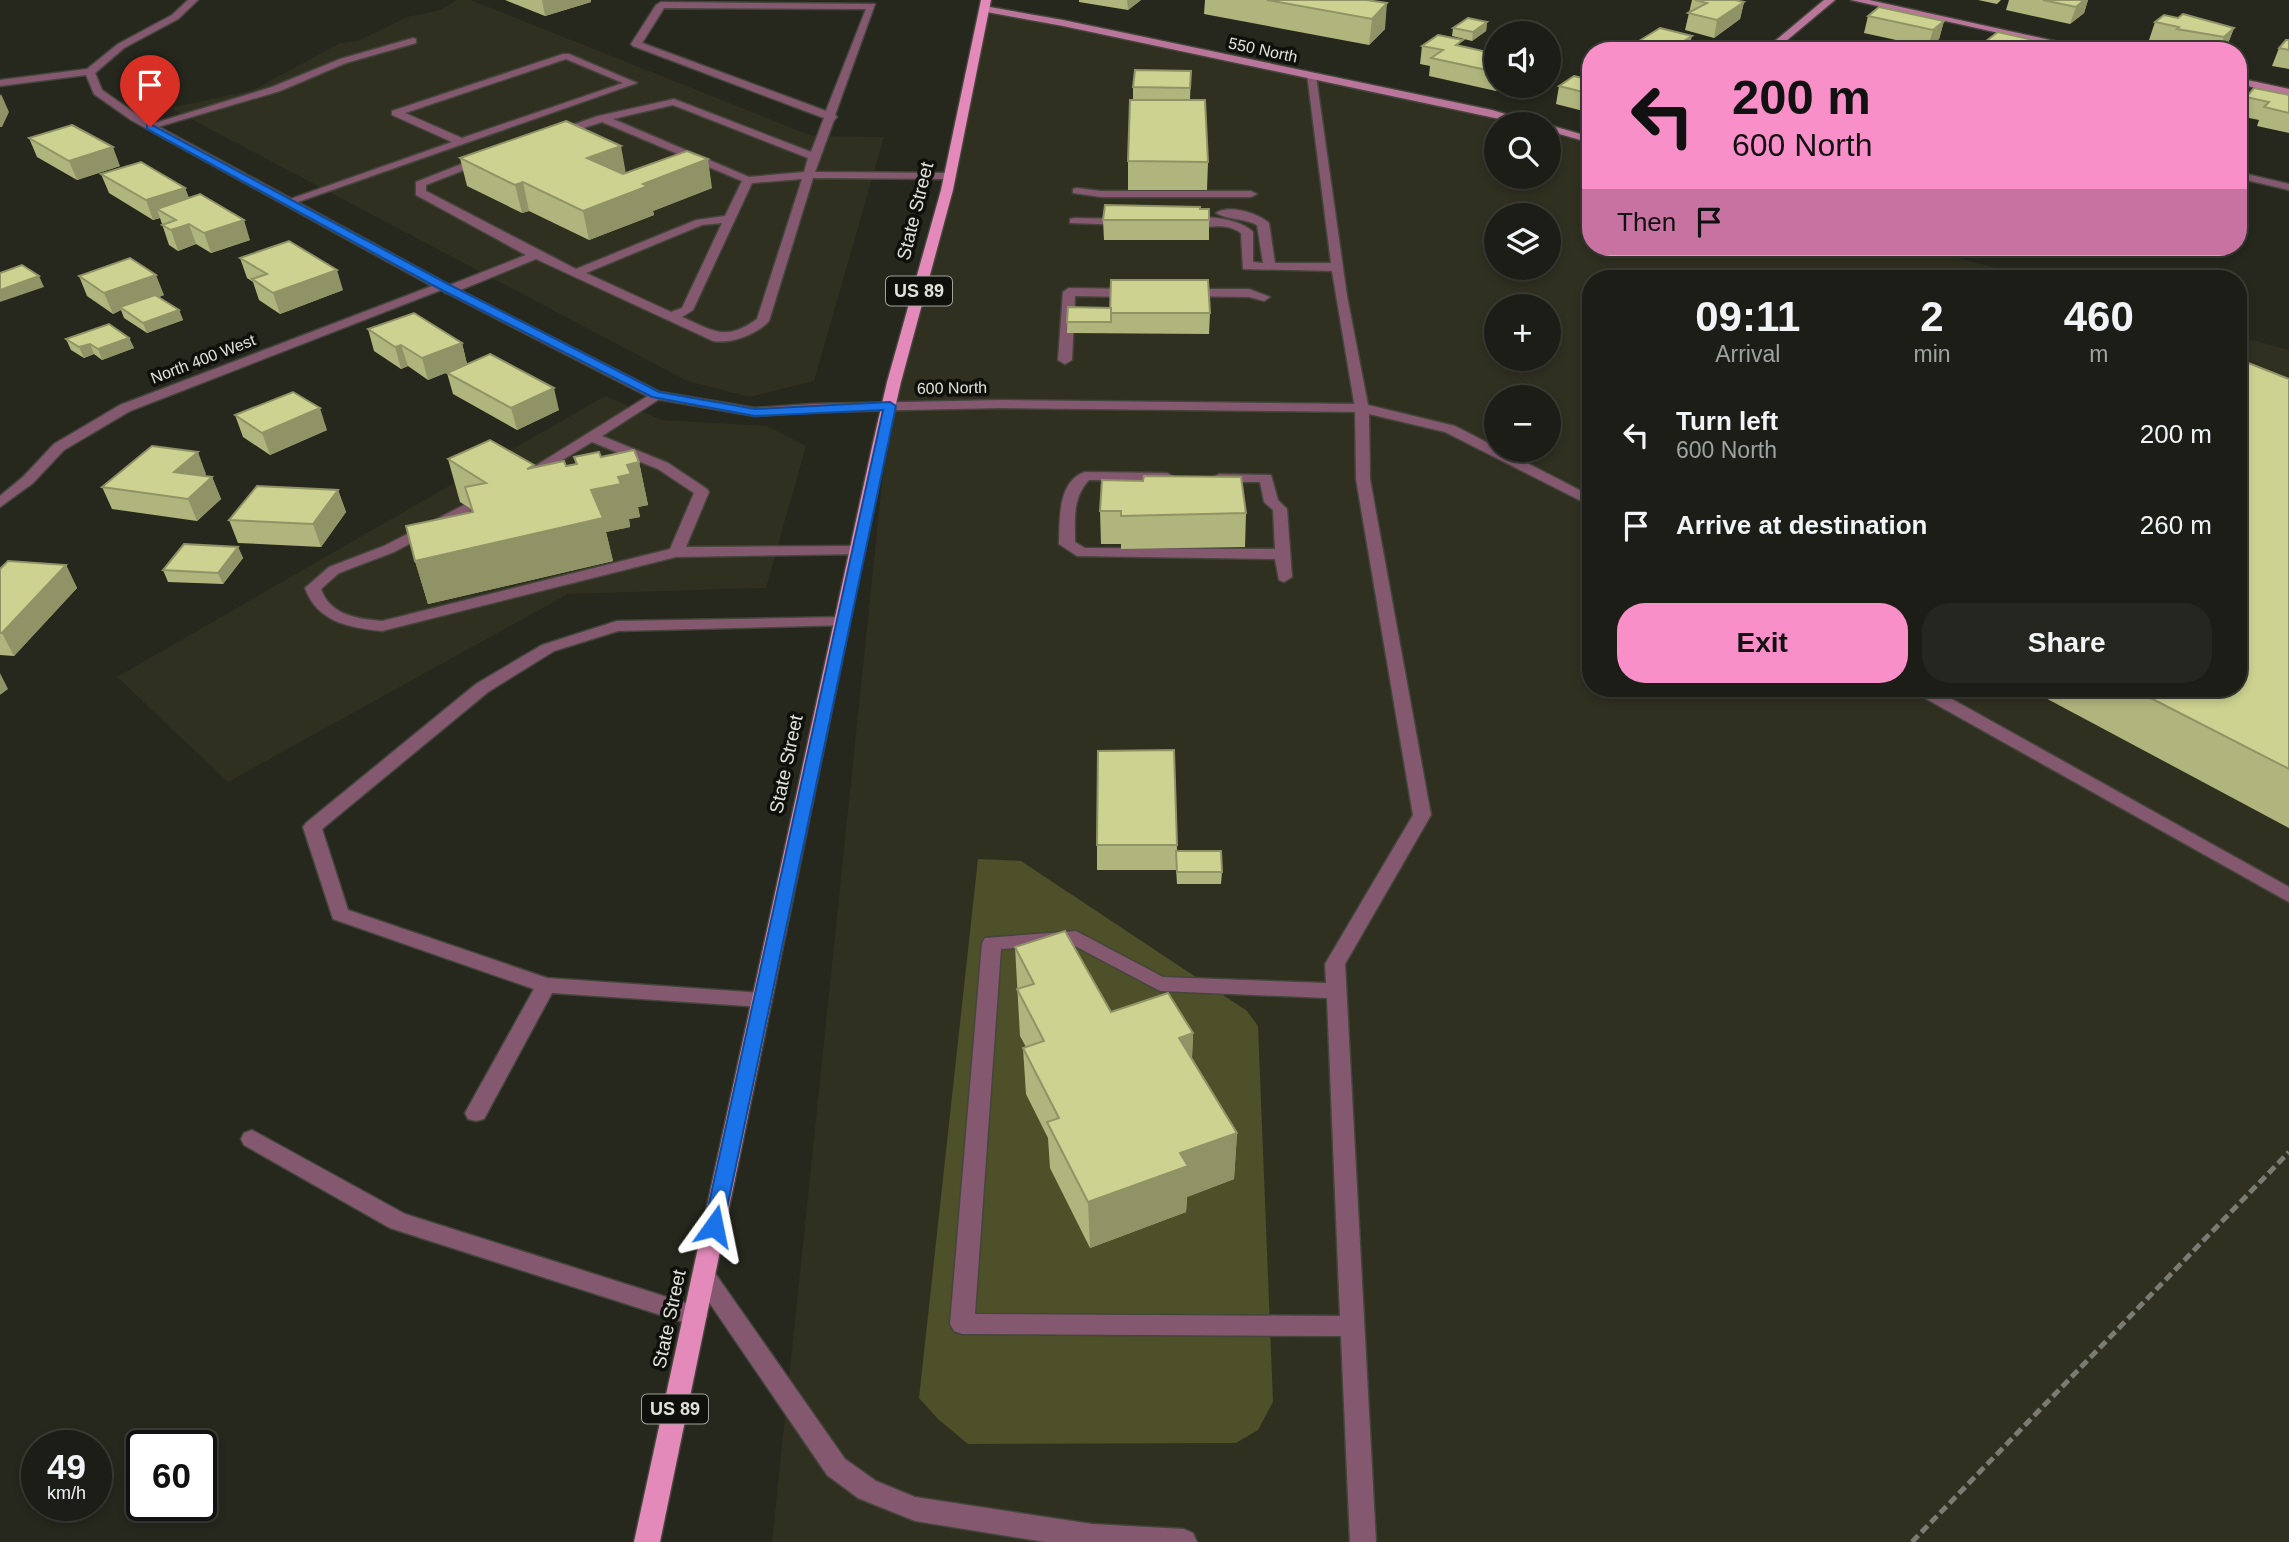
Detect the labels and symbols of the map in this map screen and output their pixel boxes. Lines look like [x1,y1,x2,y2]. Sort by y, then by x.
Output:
street label: 550 North [1227,34,1299,66]
pin [120,55,180,127]
street label: State Street [893,159,937,262]
road number: US 89 [886,276,952,306]
street label: North 400 West [148,331,258,387]
street label: 600 North [917,379,987,397]
street label: State Street [765,712,807,815]
position arrow [677,1189,751,1263]
street label: State Street [648,1267,690,1370]
road number: US 89 [642,1394,708,1424]
speed limit sign: 60 [126,1430,217,1521]

